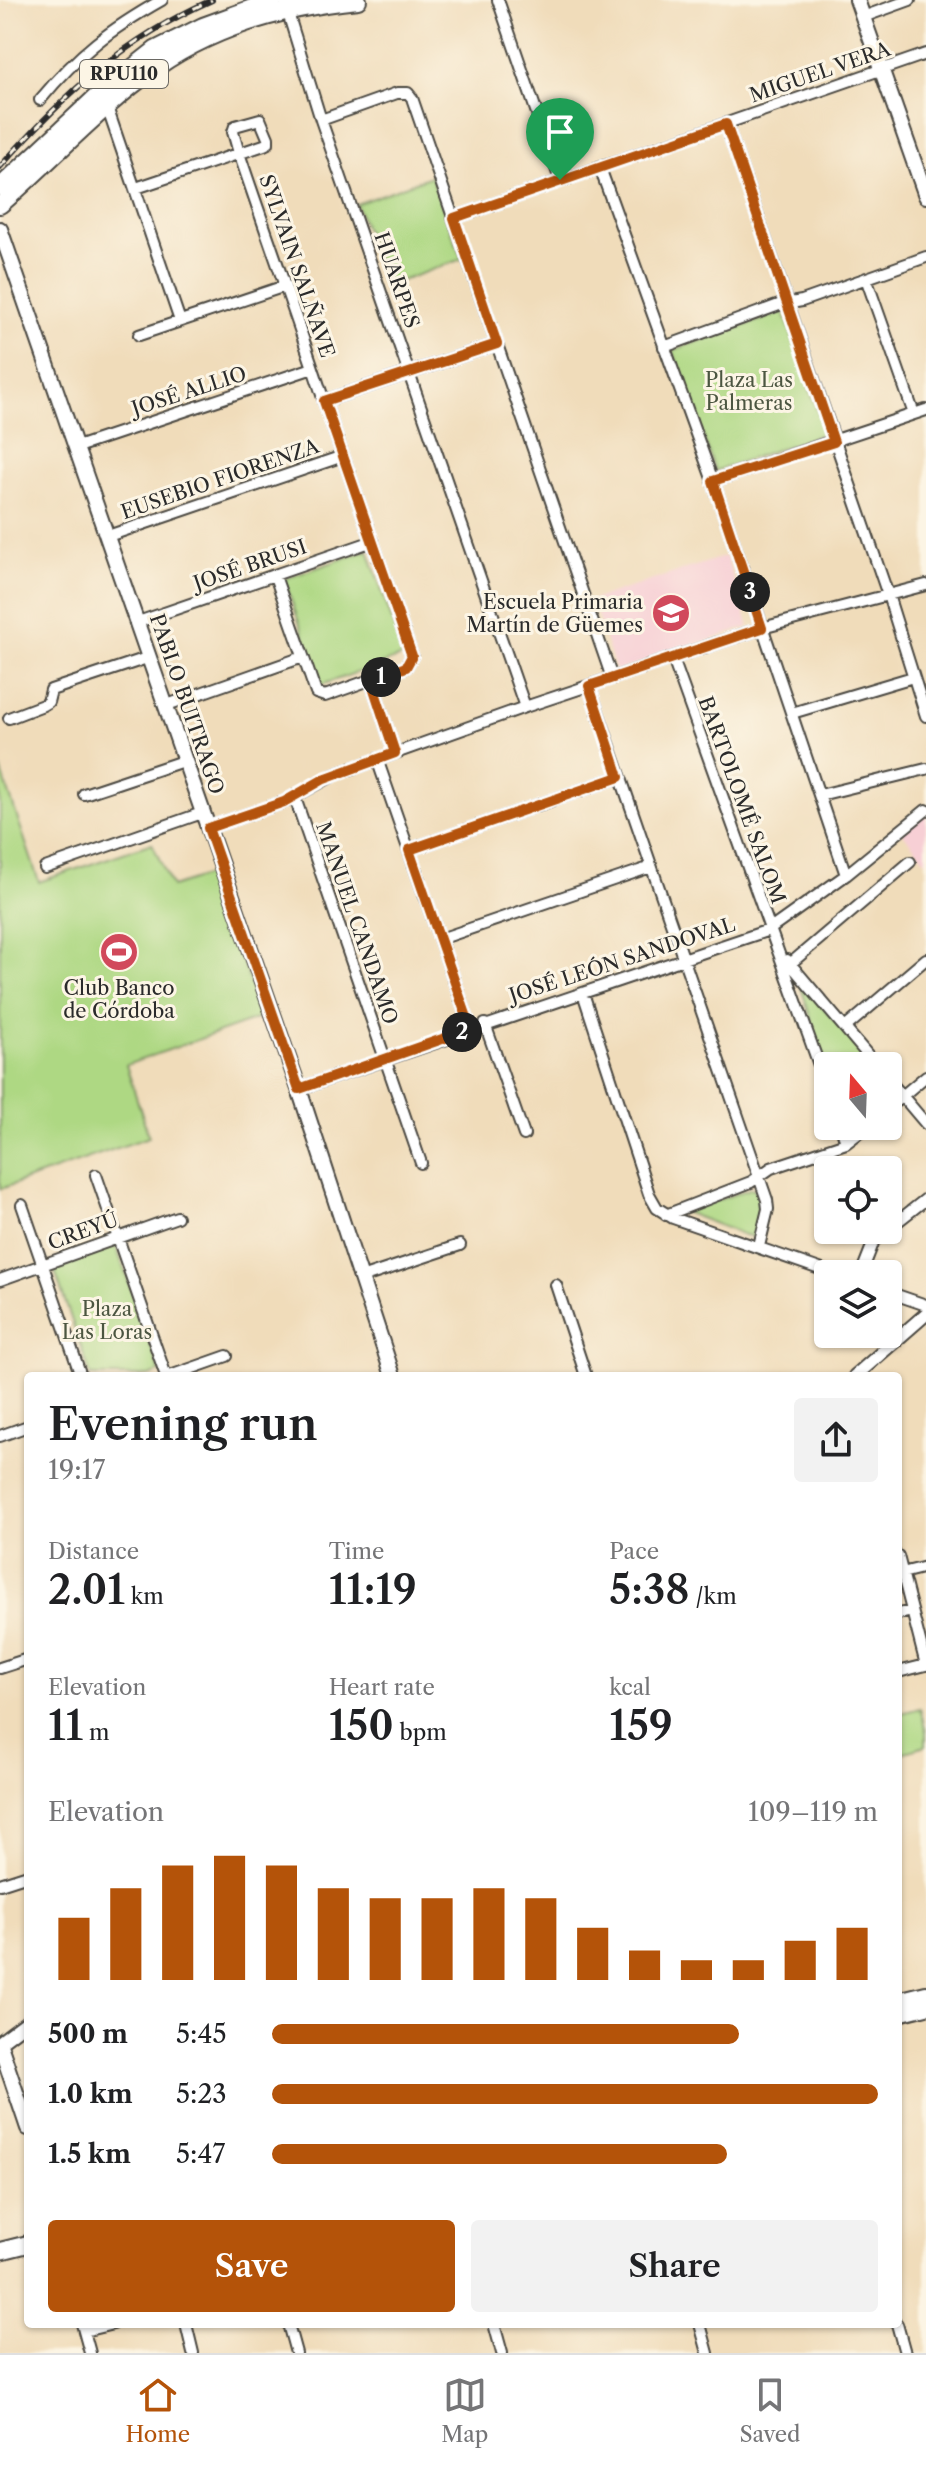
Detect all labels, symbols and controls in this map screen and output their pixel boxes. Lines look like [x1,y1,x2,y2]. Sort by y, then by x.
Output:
street label: MIGUEL VERA [746,36,895,107]
road number: RPU110 [80,60,168,88]
pin [526,98,594,180]
icon: arrive [538,110,582,154]
street label: SYLVAIN SALÑAVE [254,171,341,361]
street label: HUARPES [369,229,425,331]
street label: JOSÉ ALLIO [126,360,249,422]
park label: Plaza Las Palmeras [705,368,793,415]
street label: EUSEBIO FIORENZA [118,433,323,524]
street label: JOSÉ BRUSI [187,534,310,597]
pin: 3 [730,572,770,612]
text: 3 [744,578,756,605]
place label: Escuela Primaria Martín de Güemes [466,590,643,637]
school or university icon: Escuela Primaria Martín de Güemes [650,592,692,634]
street label: PABLO BUITRAGO [145,611,229,797]
pin: 1 [361,657,401,697]
text: 1 [376,663,386,690]
street label: BARTOLOMÉ SALOM [693,693,792,907]
street label: MANUEL CANDAMO [311,819,403,1027]
street label: JOSÉ LEÓN SANDOVAL [503,911,738,1009]
sports icon: Club Banco de Córdoba [98,931,140,973]
place label: Club Banco de Córdoba [63,976,175,1023]
pin: 2 [442,1012,482,1052]
text: 2 [456,1018,469,1045]
north arrow [814,1052,902,1140]
map controls [814,1052,902,1348]
button: locate [814,1156,902,1244]
street label: CREYÚ [44,1206,122,1255]
button: layers [814,1260,902,1348]
park label: Plaza Las Loras [62,1297,152,1344]
text: Evening run [48,1397,318,1451]
button: share [794,1398,878,1482]
text: 19:17 [48,1454,105,1486]
text: Distance [48,1538,139,1565]
text: Time [329,1538,384,1565]
text: Pace [609,1538,659,1565]
text: 2.01 [48,1565,125,1614]
text: 11:19 [329,1565,417,1614]
text: 5:38 [609,1565,690,1614]
text: km [125,1583,164,1610]
text: /km [690,1583,737,1610]
text: Elevation [48,1674,146,1701]
text: Heart rate [329,1674,435,1701]
text: kcal [609,1674,651,1701]
text: 11 [48,1701,83,1750]
text: 150 [329,1701,394,1750]
text: 159 [609,1701,673,1750]
text: m [83,1719,110,1746]
text: bpm [394,1719,447,1746]
text: Elevation [48,1796,164,1828]
text: 109–119 m [748,1796,878,1828]
text: 500 m [48,2018,128,2050]
text: 5:45 [176,2018,227,2050]
text: 1.0 km [48,2078,133,2110]
text: 5:23 [176,2078,227,2110]
text: 1.5 km [48,2138,131,2170]
text: 5:47 [176,2138,225,2170]
button: Save [48,2220,455,2312]
button: Share [471,2220,878,2312]
tab: Home [126,2373,190,2448]
tab: Map [441,2373,488,2448]
tab: Saved [739,2373,800,2448]

